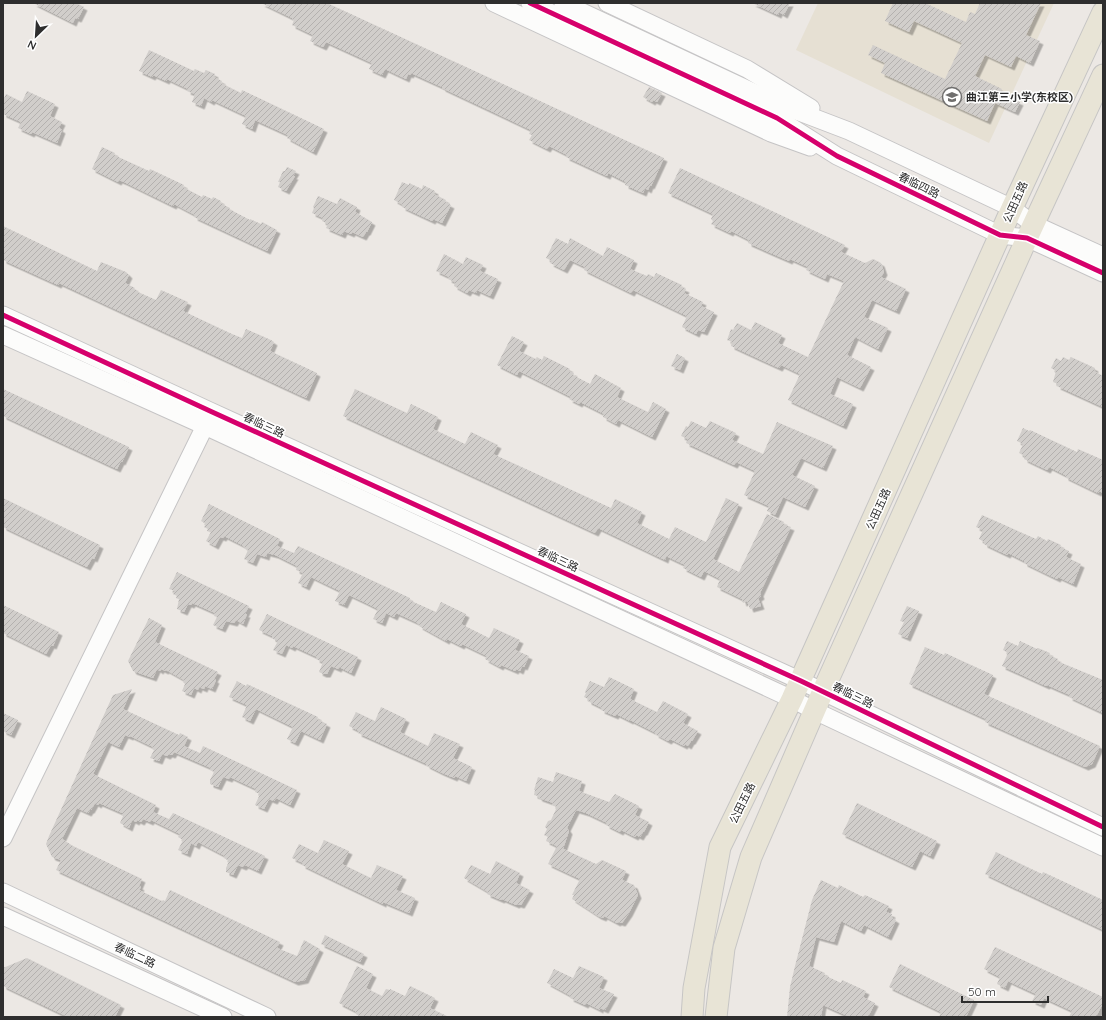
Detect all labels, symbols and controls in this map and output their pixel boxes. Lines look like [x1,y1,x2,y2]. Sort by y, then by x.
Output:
north arrow [16,16,56,56]
text: N [25,37,38,53]
school or university icon: 曲江第三小学(东校区) [941,86,963,108]
place label: 曲江第三小学(东校区) [966,90,1073,104]
street label: 春临四路 [896,169,942,201]
street label: 公田五路 [1000,179,1030,225]
street label: 春临三路 [241,409,287,441]
street label: 公田五路 [863,486,893,532]
street label: 春临三路 [535,543,581,575]
street label: 春临三路 [830,679,876,711]
street label: 公田五路 [726,780,758,826]
street label: 春临二路 [112,939,158,971]
scale bar [962,978,1048,1004]
text: 50 m [968,984,996,999]

